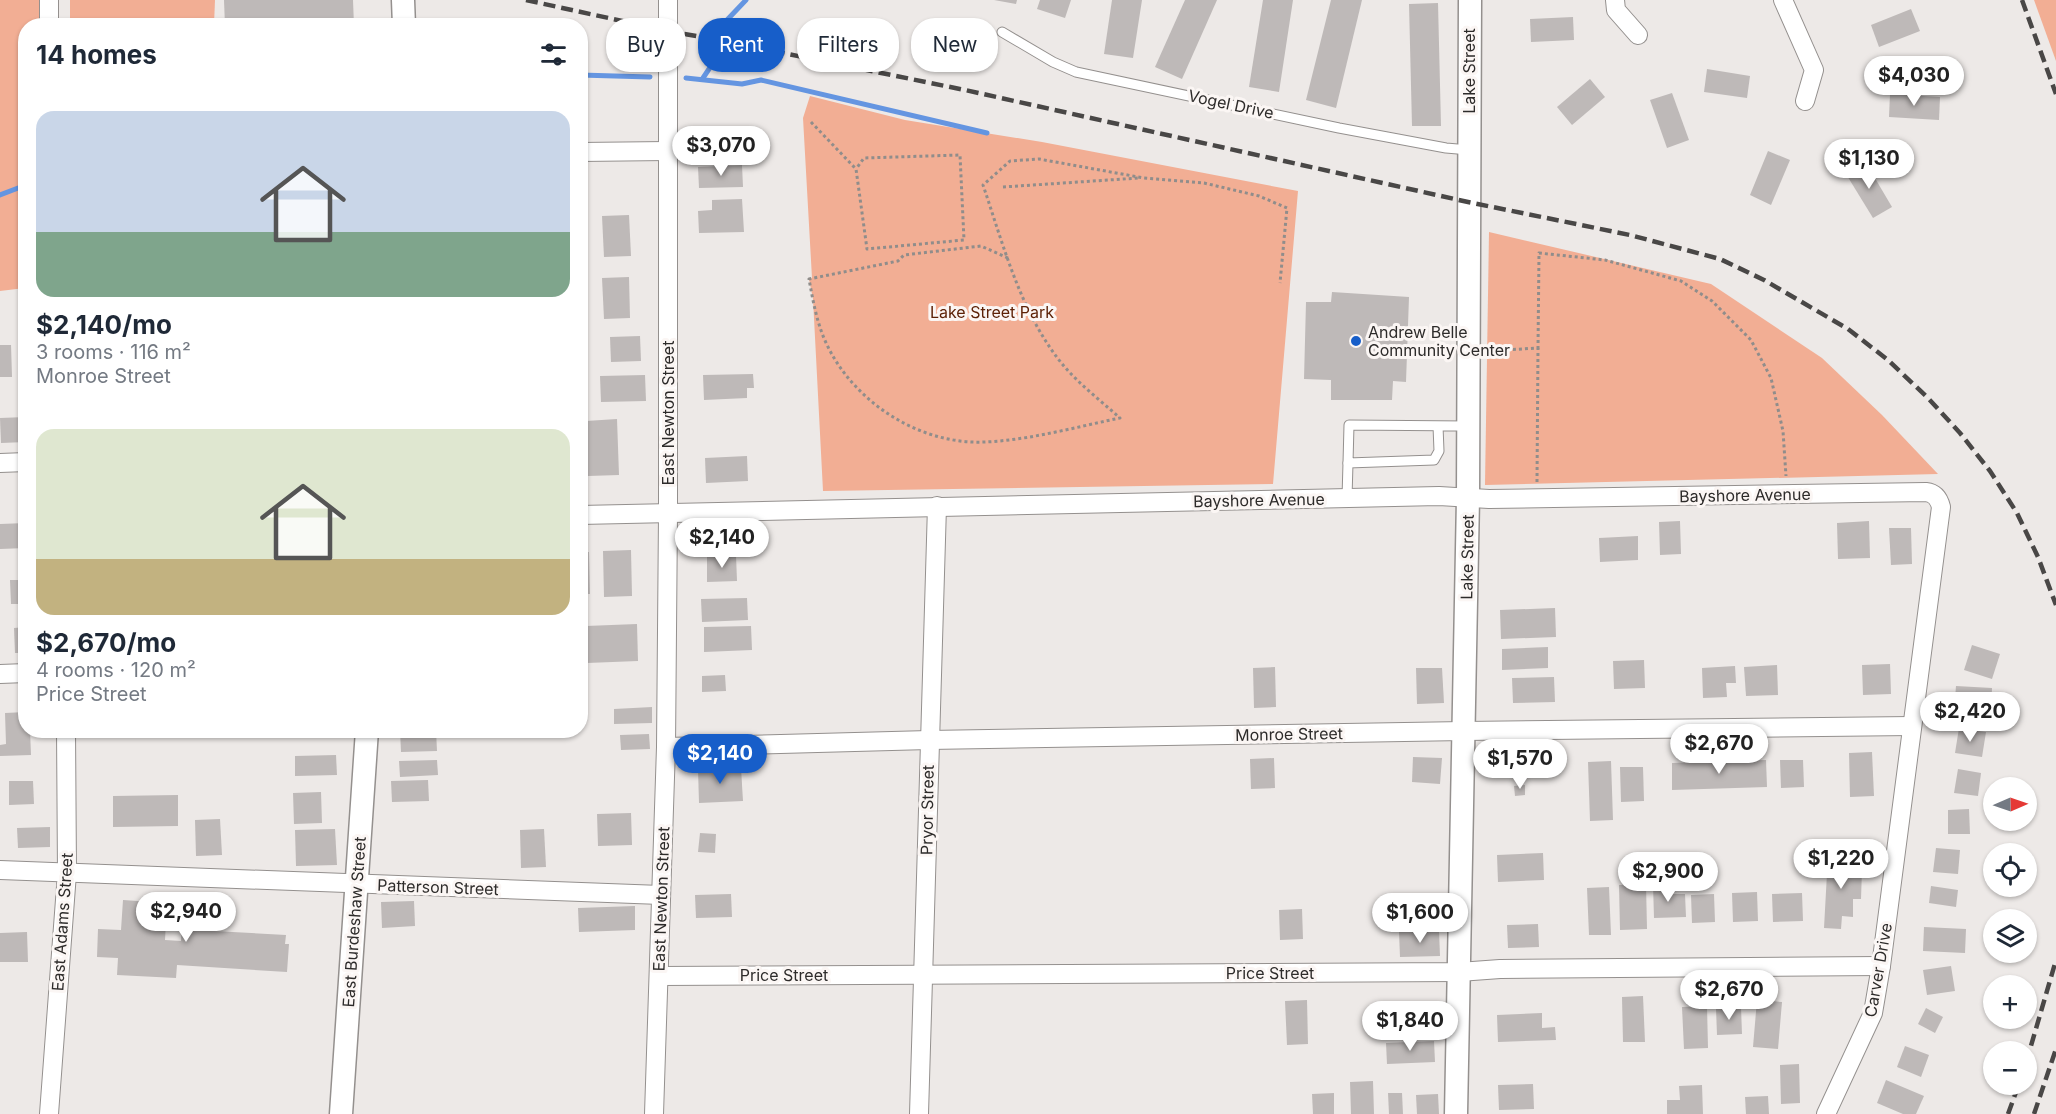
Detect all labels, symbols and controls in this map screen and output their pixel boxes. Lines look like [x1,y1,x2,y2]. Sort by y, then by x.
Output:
chip: Buy [606,18,686,72]
chip: Rent [698,18,785,72]
chip: Filters [797,18,899,72]
chip: New [911,18,998,72]
street label: Lake Street [1459,28,1479,114]
icon: filters [537,38,570,71]
text: 14 homes [36,39,157,70]
pin: $4,030 [1865,56,1963,107]
text: $4,030 [1878,63,1950,87]
street label: Vogel Drive [1186,85,1276,123]
pin: $3,070 [672,126,770,177]
text: $3,070 [686,133,756,157]
pin: $1,130 [1820,139,1918,190]
text: $1,130 [1838,146,1900,170]
icon: home [249,150,357,258]
park label: Lake Street Park [930,302,1054,322]
text: $2,140/mo [36,309,172,340]
place label: Andrew Belle Community Center [1368,322,1510,360]
marker: Andrew Belle Community Center [1349,334,1363,348]
text: 3 rooms · 116 m² [36,340,191,364]
street label: East Newton Street [658,341,678,485]
text: Monroe Street [36,364,171,388]
icon: home [249,468,357,576]
street label: Bayshore Avenue [1679,484,1811,506]
street label: Bayshore Avenue [1193,489,1325,511]
street label: Lake Street [1456,514,1478,600]
pin: $2,140 [673,518,771,569]
text: $2,140 [689,525,755,549]
text: $2,670/mo [36,627,176,658]
text: 4 rooms · 120 m² [36,658,196,682]
text: Price Street [36,682,147,706]
pin: $2,420 [1921,692,2019,743]
text: $2,420 [1934,699,2006,723]
street label: Monroe Street [1235,723,1343,745]
pin: $2,670 [1670,724,1768,775]
text: $2,670 [1684,731,1754,755]
pin: $2,140 [671,734,769,785]
pin: $1,570 [1471,739,1569,790]
text: $2,140 [687,741,753,765]
text: $1,570 [1487,746,1553,770]
street label: Pryor Street [916,765,938,855]
north arrow [1983,777,2037,831]
map controls [1983,777,2037,1095]
street label: East Newton Street [648,826,674,972]
street label: East Burdeshaw Street [338,836,370,1008]
pin: $1,220 [1792,839,1890,890]
button: locate [1983,843,2037,897]
text: $1,220 [1807,846,1875,870]
street label: East Adams Street [47,852,77,992]
pin: $2,900 [1619,852,1717,903]
text: $2,900 [1632,859,1704,883]
street label: Patterson Street [377,875,499,899]
pin: $2,940 [137,892,235,943]
pin: $1,600 [1371,893,1469,944]
text: $2,940 [150,899,222,923]
text: $1,600 [1386,900,1454,924]
button: layers [1983,909,2037,963]
street label: Carver Drive [1860,921,1896,1019]
street label: Price Street [1226,963,1314,983]
street label: Price Street [740,965,828,985]
pin: $2,670 [1680,970,1778,1021]
button: + [1983,975,2037,1029]
text: $2,670 [1694,977,1764,1001]
pin: $1,840 [1361,1001,1459,1052]
text: $1,840 [1376,1008,1444,1032]
button: − [1983,1041,2037,1095]

